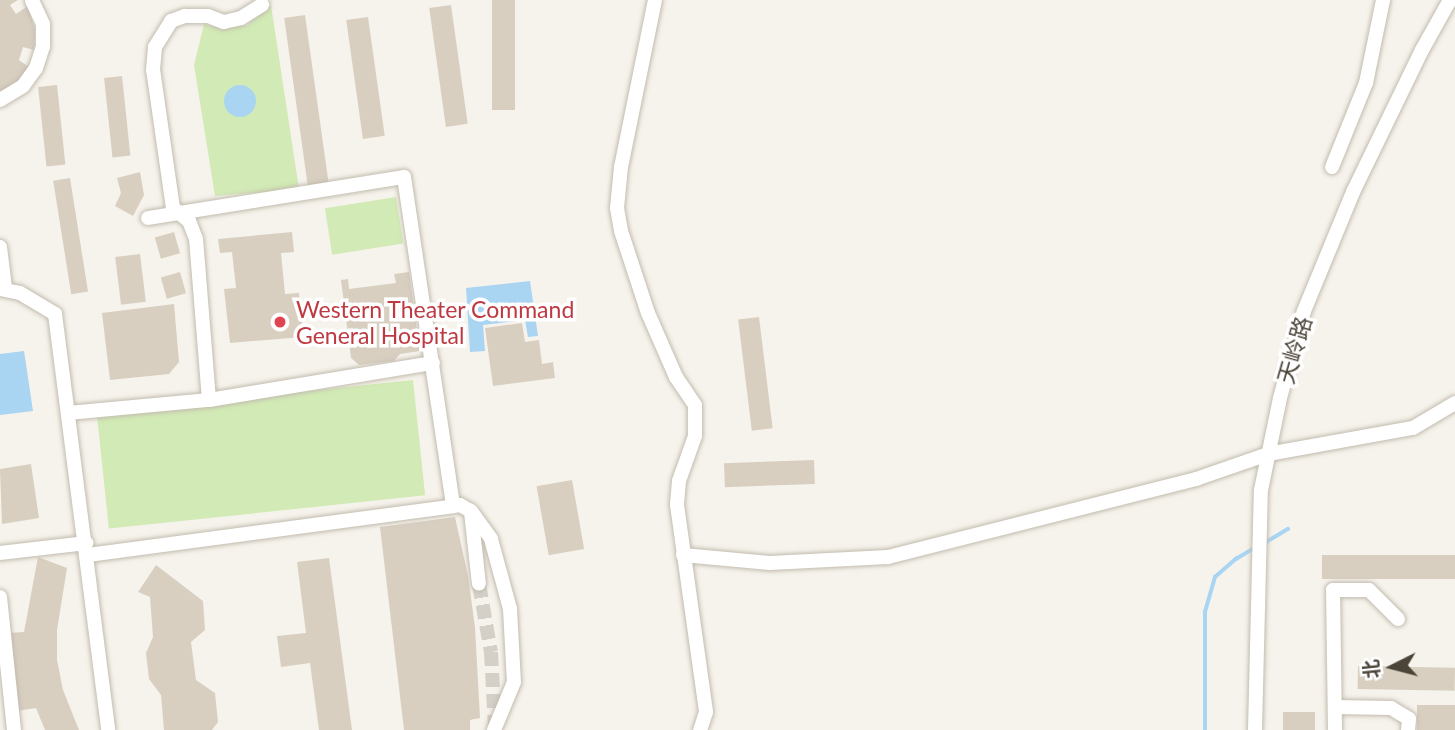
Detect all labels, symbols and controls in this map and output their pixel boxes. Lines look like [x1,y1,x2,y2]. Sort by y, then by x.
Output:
place label: Western Theater Command General Hospital [296,295,575,349]
marker: Western Theater Command General Hospital [270,312,290,332]
street label: 天岭路 [1271,313,1317,387]
north arrow [1357,632,1427,702]
text: 北 [1358,659,1383,680]

